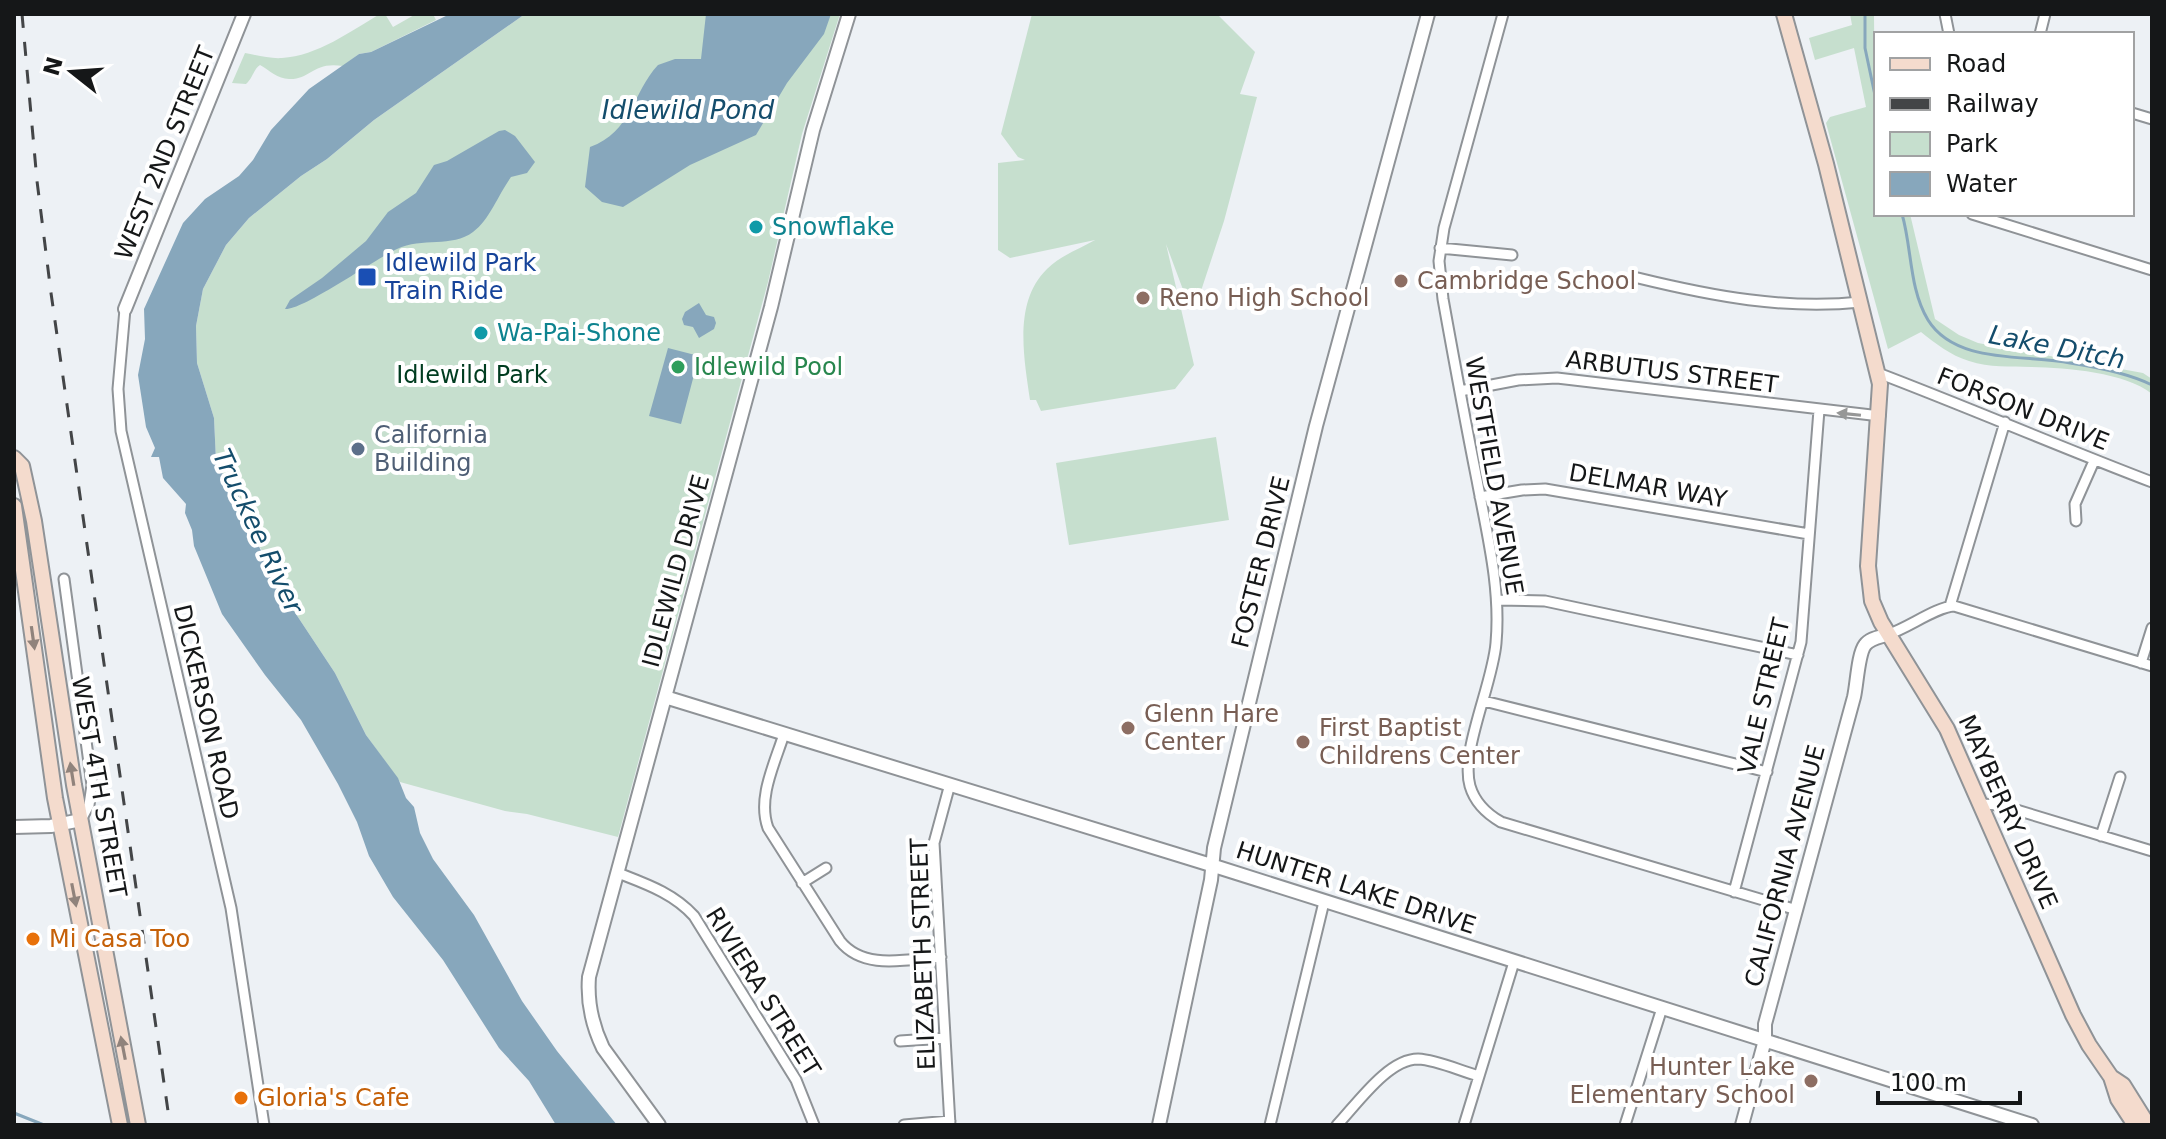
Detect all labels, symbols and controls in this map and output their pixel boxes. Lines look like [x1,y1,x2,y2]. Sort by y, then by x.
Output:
north arrow [32,32,112,112]
legend [1874,32,2134,216]
street label: WEST 2ND STREET [109,42,221,264]
text: Road [1946,50,2006,78]
text: N [39,54,68,79]
text: Railway [1946,90,2039,118]
water label: Idlewild Pond [602,95,775,125]
text: Park [1946,130,1998,158]
text: Water [1946,170,2017,198]
place label: Snowflake [772,213,894,241]
marker: Snowflake [747,218,765,236]
place label: Idlewild Park Train Ride [384,249,537,305]
marker: Idlewild Park Train Ride [356,266,378,288]
place label: Cambridge School [1417,267,1636,295]
marker: Cambridge School [1392,272,1410,290]
place label: Reno High School [1159,284,1369,312]
marker: Reno High School [1134,289,1152,307]
place label: Wa-Pai-Shone [497,319,661,347]
water label: Lake Ditch [1986,319,2128,375]
marker: Wa-Pai-Shone [472,324,490,342]
street label: ARBUTUS STREET [1564,345,1780,399]
place label: Idlewild Pool [694,353,843,381]
street label: WESTFIELD AVENUE [1459,355,1529,597]
marker: Idlewild Pool [669,358,687,376]
park label: Idlewild Park [396,361,548,389]
street label: FORSON DRIVE [1933,362,2113,456]
one-way arrow [1836,407,1861,420]
place label: California Building [374,421,488,477]
marker: California Building [349,440,367,458]
water label: Truckee River [207,444,310,620]
street label: DELMAR WAY [1567,458,1730,514]
street label: IDLEWILD DRIVE [637,472,715,670]
street label: FOSTER DRIVE [1226,473,1296,651]
street label: DICKERSON ROAD [168,602,244,822]
street label: VALE STREET [1732,615,1796,777]
one-way arrow [27,626,40,651]
street label: WEST 4TH STREET [66,674,132,900]
place label: Glenn Hare Center [1144,700,1279,756]
street label: MAYBERRY DRIVE [1953,711,2063,913]
place label: First Baptist Childrens Center [1319,714,1520,770]
marker: Glenn Hare Center [1119,719,1137,737]
marker: First Baptist Childrens Center [1294,733,1312,751]
street label: CALIFORNIA AVENUE [1739,742,1831,990]
one-way arrow [66,761,78,786]
street label: HUNTER LAKE DRIVE [1233,836,1479,940]
street label: ELIZABETH STREET [905,837,941,1070]
one-way arrow [68,883,80,908]
street label: RIVIERA STREET [700,902,826,1082]
place label: Mi Casa Too [49,925,190,953]
marker: Mi Casa Too [24,930,42,948]
one-way arrow [117,1036,129,1061]
place label: Hunter Lake Elementary School [1570,1053,1795,1109]
scale bar [1878,1055,2020,1105]
text: 100 m [1890,1069,1967,1097]
marker: Hunter Lake Elementary School [1802,1072,1820,1090]
place label: Gloria's Cafe [257,1084,410,1112]
marker: Gloria's Cafe [232,1089,250,1107]

